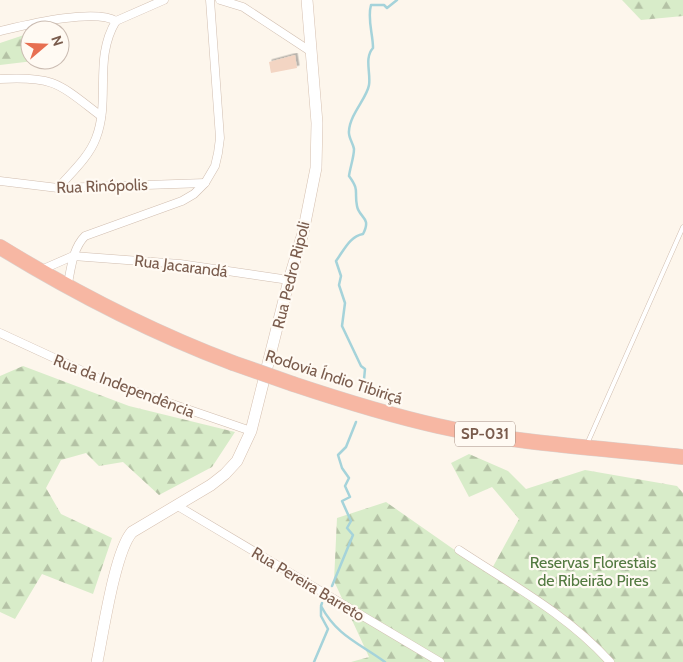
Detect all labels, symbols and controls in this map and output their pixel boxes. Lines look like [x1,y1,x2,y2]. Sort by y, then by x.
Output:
north arrow [20,20,70,70]
text: N [47,33,67,48]
street label: Rua Rinópolis [56,175,148,197]
street label: Rua Pedro Ripoli [268,219,314,331]
street label: Rua Jacarandá [133,251,229,281]
street label: Rodovia Índio Tibiriçá [263,346,405,408]
street label: Rua da Independência [51,350,198,422]
road number: SP-031 [455,422,515,446]
street label: Rua Pereira Barreto [248,543,368,625]
park label: Reservas Florestais de Ribeirão Pires [530,553,657,590]

